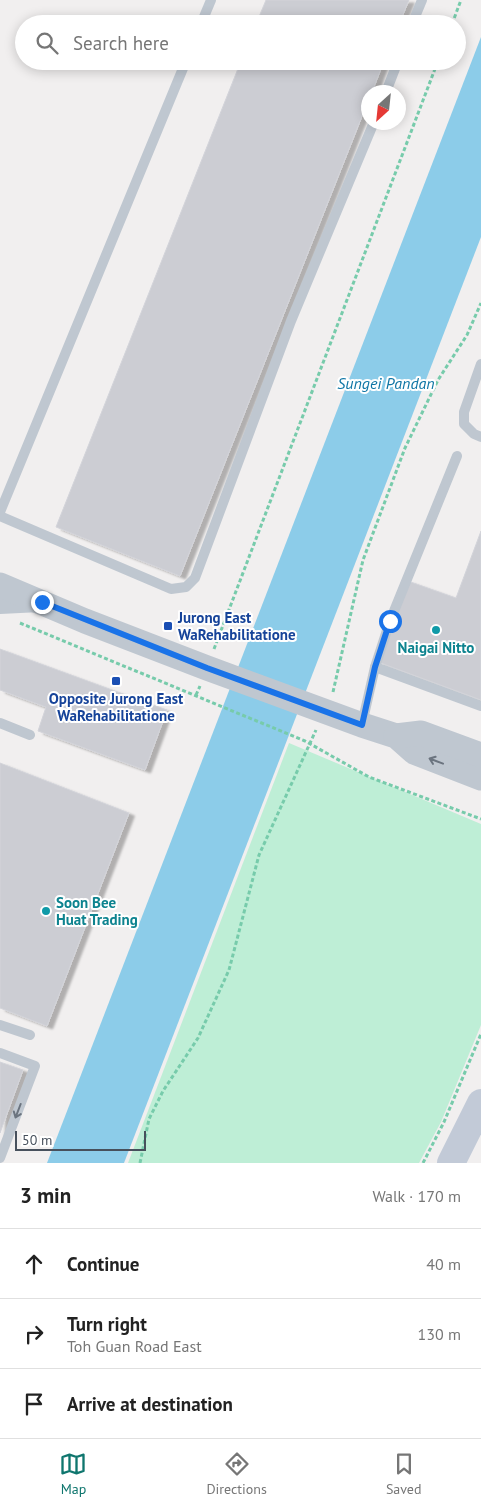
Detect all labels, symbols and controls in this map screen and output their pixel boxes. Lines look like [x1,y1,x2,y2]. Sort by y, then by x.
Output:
search box [15,15,466,70]
icon: search [33,29,61,57]
text: Search here [73,31,169,55]
north arrow [361,85,406,130]
water label: Sungei Pandan [337,373,435,393]
route end [31,591,54,614]
place label: Jurong East WaRehabilitatione [177,608,296,644]
route start [379,610,402,633]
marker: Jurong East WaRehabilitatione [162,620,174,632]
marker: Naigai Nitto [430,624,442,636]
place label: Naigai Nitto [398,638,474,657]
marker: Opposite Jurong East WaRehabilitatione [110,675,122,687]
place label: Opposite Jurong East WaRehabilitatione [49,689,184,725]
one-way arrow [429,756,444,765]
place label: Soon Bee Huat Trading [56,893,138,929]
marker: Soon Bee Huat Trading [40,905,52,917]
one-way arrow [13,1103,22,1118]
scale bar [15,1128,146,1151]
text: 50 m [22,1131,52,1149]
text: 3 min [20,1182,71,1209]
text: Walk · 170 m [372,1186,461,1206]
icon: ahead [20,1250,48,1278]
text: Continue [67,1252,139,1276]
text: 40 m [426,1254,461,1274]
text: Turn right [67,1312,147,1336]
icon: right [20,1320,48,1348]
text: 130 m [418,1324,461,1344]
text: Toh Guan Road East [67,1336,202,1356]
icon: arrive [20,1390,48,1418]
text: Arrive at destination [67,1392,233,1416]
tab: Map [59,1450,87,1498]
tab: Directions [206,1450,267,1498]
tab: Saved [386,1450,422,1498]

